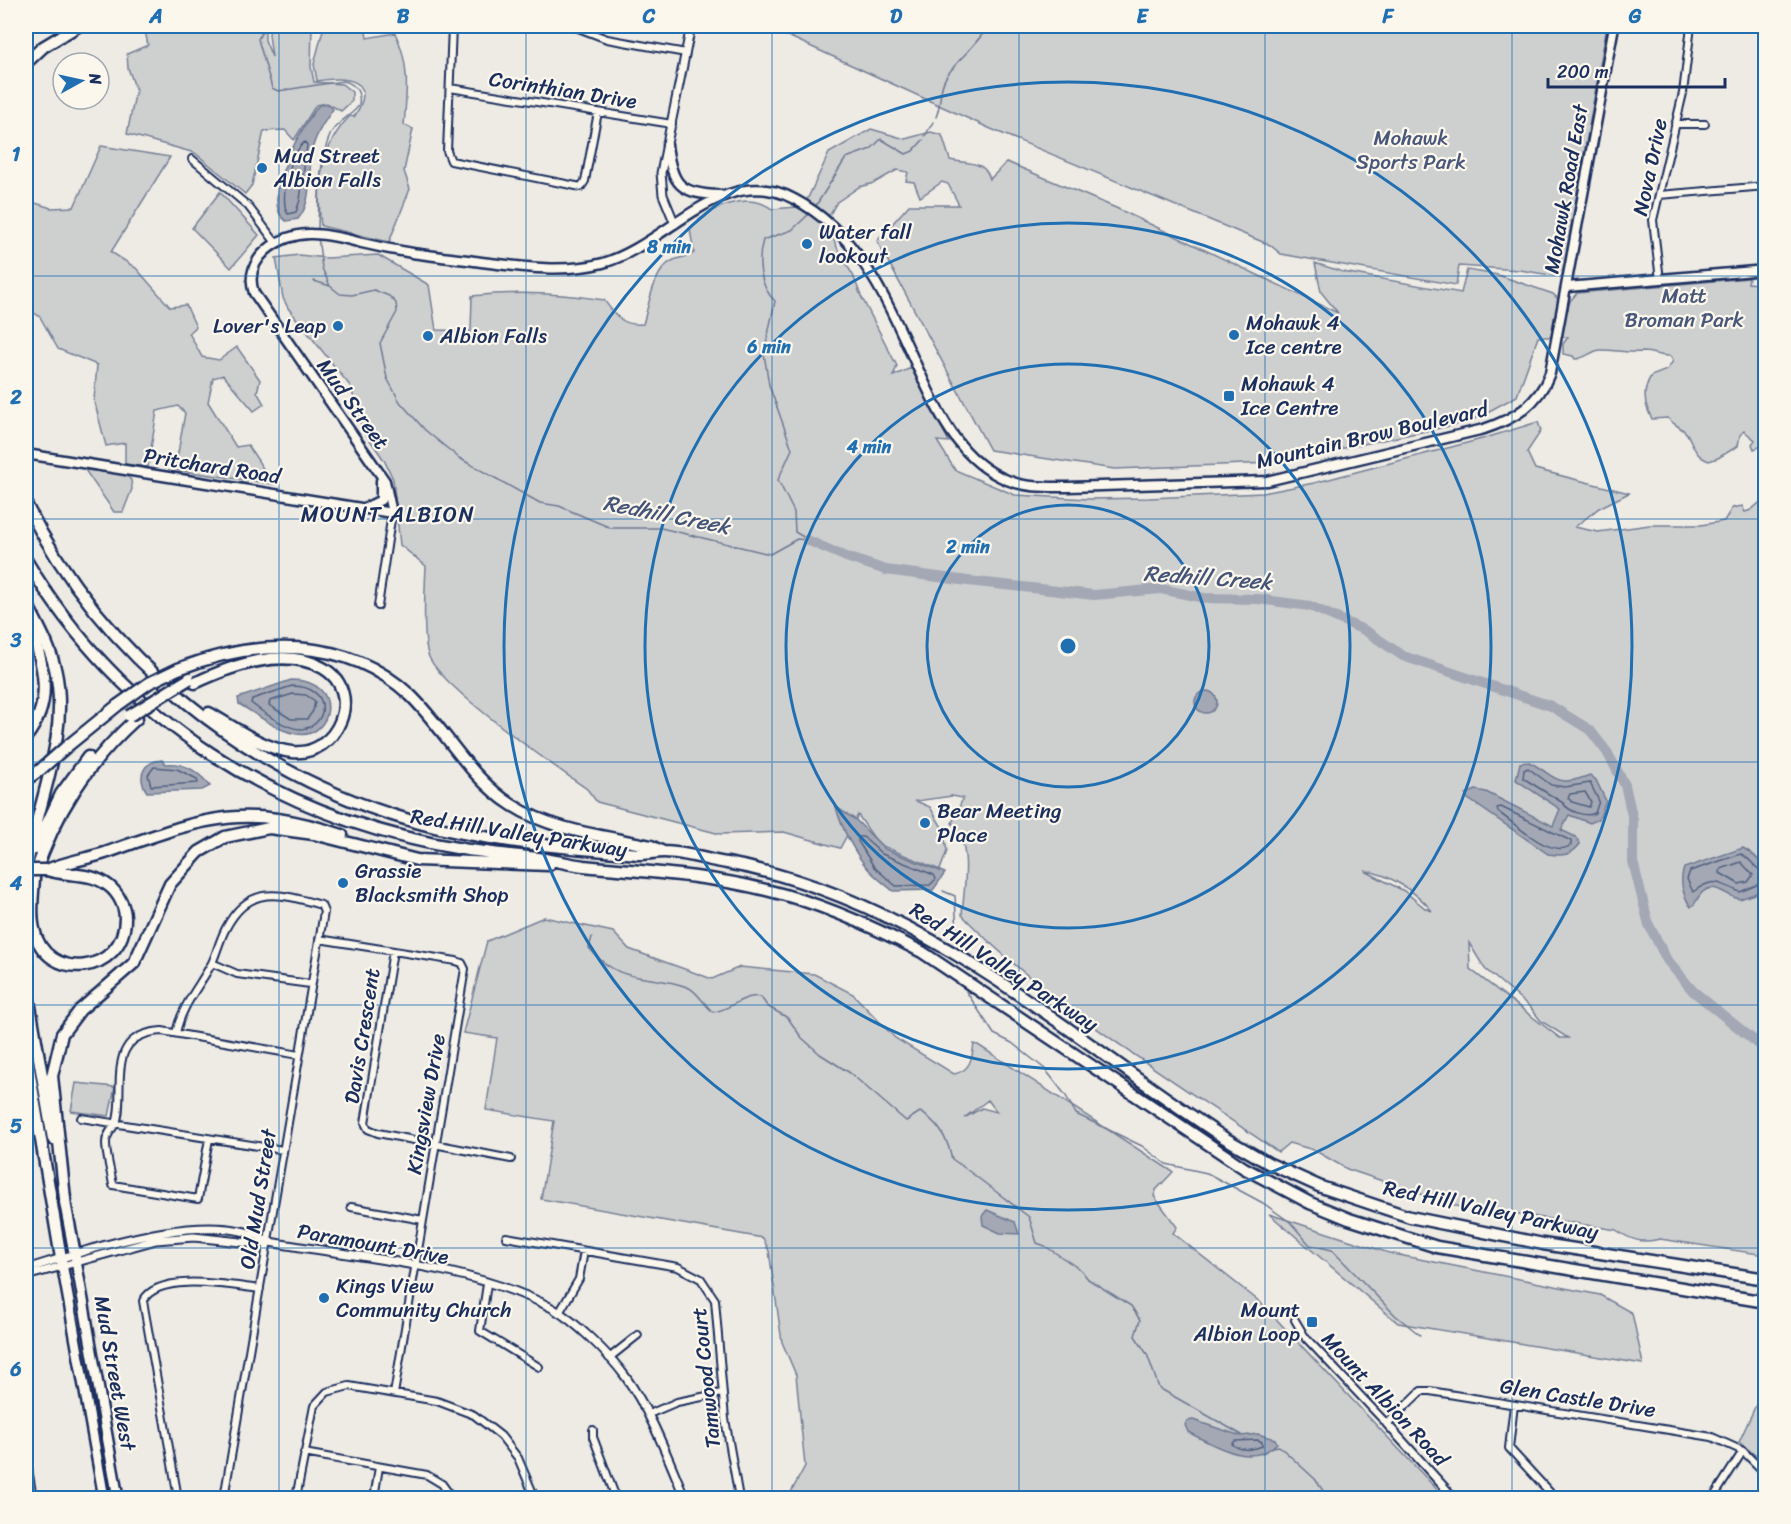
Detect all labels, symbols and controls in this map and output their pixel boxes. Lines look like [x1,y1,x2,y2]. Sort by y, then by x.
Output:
text: A [148,0,163,34]
text: B [397,0,410,34]
text: C [642,0,656,34]
text: D [890,0,903,34]
text: E [1136,0,1149,34]
text: F [1382,0,1395,34]
text: G [1628,0,1642,34]
north arrow [51,51,111,111]
scale bar [1548,51,1725,89]
text: 200 m [1557,56,1609,88]
street label: Corinthian Drive [486,60,640,120]
text: N [80,70,111,87]
street label: Mohawk Road East [1532,100,1600,277]
street label: Nova Drive [1621,115,1679,219]
park label: Mohawk Sports Park [1356,119,1466,181]
text: 1 [12,137,21,172]
place label: Mud Street Albion Falls [273,137,381,199]
marker: Mud Street Albion Falls [255,161,269,175]
place label: Water fall lookout [819,213,912,275]
text: 8 min [646,231,691,263]
marker: Water fall lookout [800,237,814,251]
park label: Matt Broman Park [1624,277,1744,339]
place label: Mohawk 4 Ice centre [1245,304,1342,366]
place label: Lover's Leap [213,307,326,345]
place label: Albion Falls [439,317,547,355]
marker: Lover's Leap [331,319,345,333]
marker: Mohawk 4 Ice centre [1227,328,1241,342]
marker: Albion Falls [421,329,435,343]
text: 6 min [746,331,791,363]
street label: Mud Street [306,350,400,458]
place label: Mohawk 4 Ice Centre [1240,365,1338,427]
text: 2 [9,380,22,415]
marker: Mohawk 4 Ice Centre [1222,389,1236,403]
street label: Mountain Brow Boulevard [1252,389,1494,480]
text: 4 min [846,431,892,463]
street label: Pritchard Road [141,436,285,496]
water label: Redhill Creek [600,483,735,546]
district label: MOUNT ALBION [301,495,475,534]
text: 2 min [945,531,990,563]
water label: Redhill Creek [1143,554,1275,602]
text: 3 [10,623,22,658]
centre of rings [1058,636,1078,656]
place label: Bear Meeting Place [937,792,1062,854]
street label: Red Hill Valley Parkway [408,797,630,869]
marker: Bear Meeting Place [918,816,932,830]
place label: Grassie Blacksmith Shop [355,852,509,914]
text: 4 [9,866,23,901]
marker: Grassie Blacksmith Shop [336,876,350,890]
street label: Red Hill Valley Parkway [902,891,1106,1043]
street label: Davis Crescent [333,965,391,1107]
street label: Kingsview Drive [395,1030,457,1177]
text: 5 [10,1109,22,1144]
street label: Old Mud Street [228,1125,288,1272]
street label: Red Hill Valley Parkway [1380,1169,1602,1251]
street label: Paramount Drive [294,1212,452,1276]
place label: Kings View Community Church [336,1267,511,1329]
marker: Kings View Community Church [317,1291,331,1305]
place label: Mount Albion Loop [1193,1291,1300,1353]
street label: Mud Street West [83,1293,148,1455]
street label: Tamwood Court [680,1306,732,1450]
marker: Mount Albion Loop [1305,1315,1319,1329]
street label: Mount Albion Road [1312,1322,1460,1477]
text: 6 [9,1352,22,1387]
street label: Glen Castle Drive [1497,1367,1659,1429]

